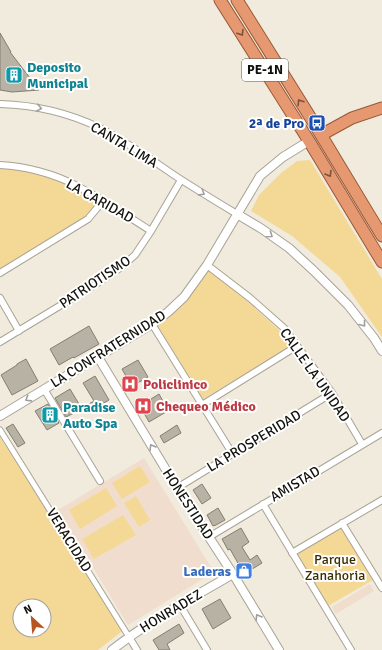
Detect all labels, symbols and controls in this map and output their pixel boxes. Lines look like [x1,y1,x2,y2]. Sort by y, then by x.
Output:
one-way arrow [237,29,244,36]
place label: Deposito Municipal [27,59,89,92]
road number: PE-1N [242,59,288,81]
building icon: Deposito Municipal [4,65,24,85]
one-way arrow [298,99,305,106]
one-way arrow [36,103,42,112]
bus stop icon: 2ª de Pro [307,113,327,133]
place label: 2ª de Pro [249,115,304,132]
street label: CANTA LIMA [87,118,161,172]
one-way arrow [325,170,332,177]
street label: LA CARIDAD [63,175,137,227]
one-way arrow [198,188,205,195]
one-way arrow [266,230,273,238]
street label: PATRIOTISMO [56,252,134,312]
street label: LA CONFRATERNIDAD [47,307,169,391]
one-way arrow [358,320,365,327]
street label: CALLE LA UNIDAD [276,325,354,425]
hospital icon: Policlinico [120,374,140,394]
place label: Policlinico [143,376,207,393]
one-way arrow [25,394,32,402]
hospital icon: Chequeo Médico [133,396,153,416]
place label: Chequeo Médico [156,398,256,415]
place label: Paradise Auto Spa [63,399,117,432]
building icon: Paradise Auto Spa [40,405,60,425]
street label: LA PROSPERIDAD [204,406,304,476]
one-way arrow [150,444,157,451]
street label: AMISTAD [267,463,323,505]
street label: HONESTIDAD [159,465,217,543]
street label: VERACIDAD [43,505,95,575]
park label: Parque Zanahoria [305,551,365,584]
shop icon: Laderas [234,561,254,581]
place label: Laderas [183,563,231,580]
street label: HONRADEZ [137,586,205,636]
north arrow [12,598,52,638]
text: N [22,602,34,617]
one-way arrow [256,614,263,621]

